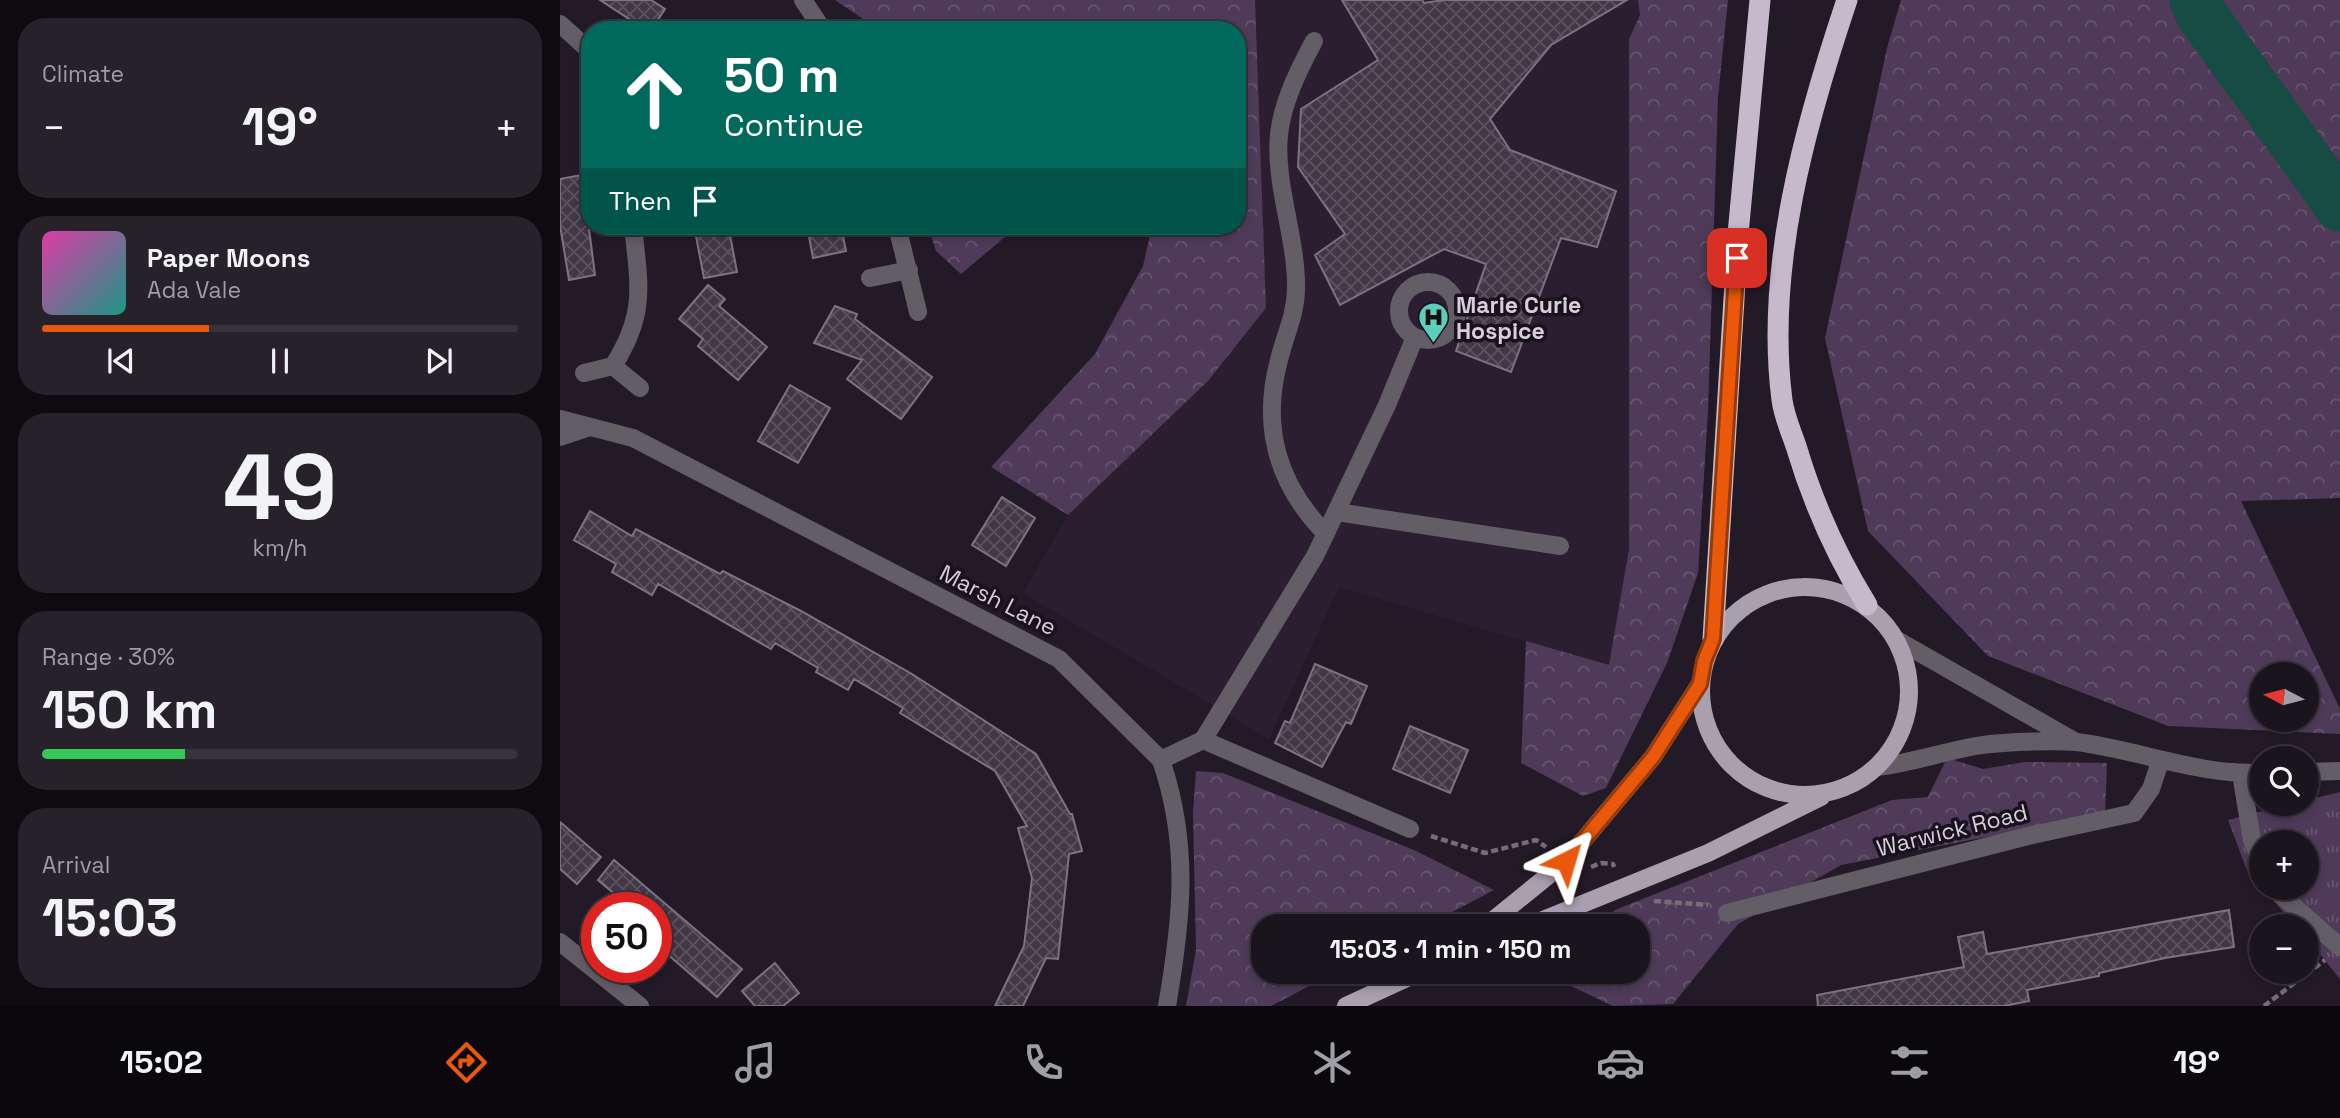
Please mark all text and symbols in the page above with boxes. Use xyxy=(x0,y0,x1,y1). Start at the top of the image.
text: 50 m xyxy=(724,44,839,106)
icon: ahead xyxy=(609,49,700,140)
text: Climate xyxy=(42,59,124,89)
text: 19° xyxy=(242,94,318,160)
text: − xyxy=(42,104,66,152)
text: + xyxy=(494,104,518,152)
text: Continue xyxy=(724,105,864,145)
icon: arrive xyxy=(686,182,724,220)
text: Then xyxy=(609,184,672,218)
pin xyxy=(1707,228,1767,288)
icon: arrive xyxy=(1718,239,1756,277)
text: Paper Moons xyxy=(147,241,310,275)
text: Ada Vale xyxy=(147,275,241,305)
place label: Marie Curie Hospice xyxy=(1456,290,1581,346)
hospital icon: Marie Curie Hospice xyxy=(1416,301,1450,345)
icon: previous xyxy=(102,342,140,380)
icon: pause xyxy=(261,342,299,380)
icon: next xyxy=(420,342,458,380)
text: 49 xyxy=(223,429,337,546)
text: km/h xyxy=(253,533,307,563)
street label: Marsh Lane xyxy=(935,558,1061,642)
text: Range · 30% xyxy=(42,642,175,672)
north arrow xyxy=(2249,662,2319,732)
map controls xyxy=(2249,662,2319,984)
text: 150 km xyxy=(42,677,217,743)
button: search xyxy=(2249,746,2319,816)
street label: Warwick Road xyxy=(1873,797,2031,863)
position arrow xyxy=(1529,824,1603,898)
button: + xyxy=(2249,830,2319,900)
text: Arrival xyxy=(42,850,110,880)
text: 15:03 xyxy=(42,885,178,951)
speed limit sign: 50 xyxy=(581,892,672,983)
button: − xyxy=(2249,914,2319,984)
text: 15:03 · 1 min · 150 m xyxy=(1329,932,1572,966)
icon: directions xyxy=(442,1038,491,1087)
icon: music xyxy=(731,1038,780,1087)
icon: phone xyxy=(1019,1038,1068,1087)
icon: climate xyxy=(1308,1038,1357,1087)
icon: car xyxy=(1596,1038,1645,1087)
icon: filters xyxy=(1885,1038,1934,1087)
text: 15:02 xyxy=(120,1042,203,1082)
text: 19° xyxy=(2173,1042,2220,1082)

